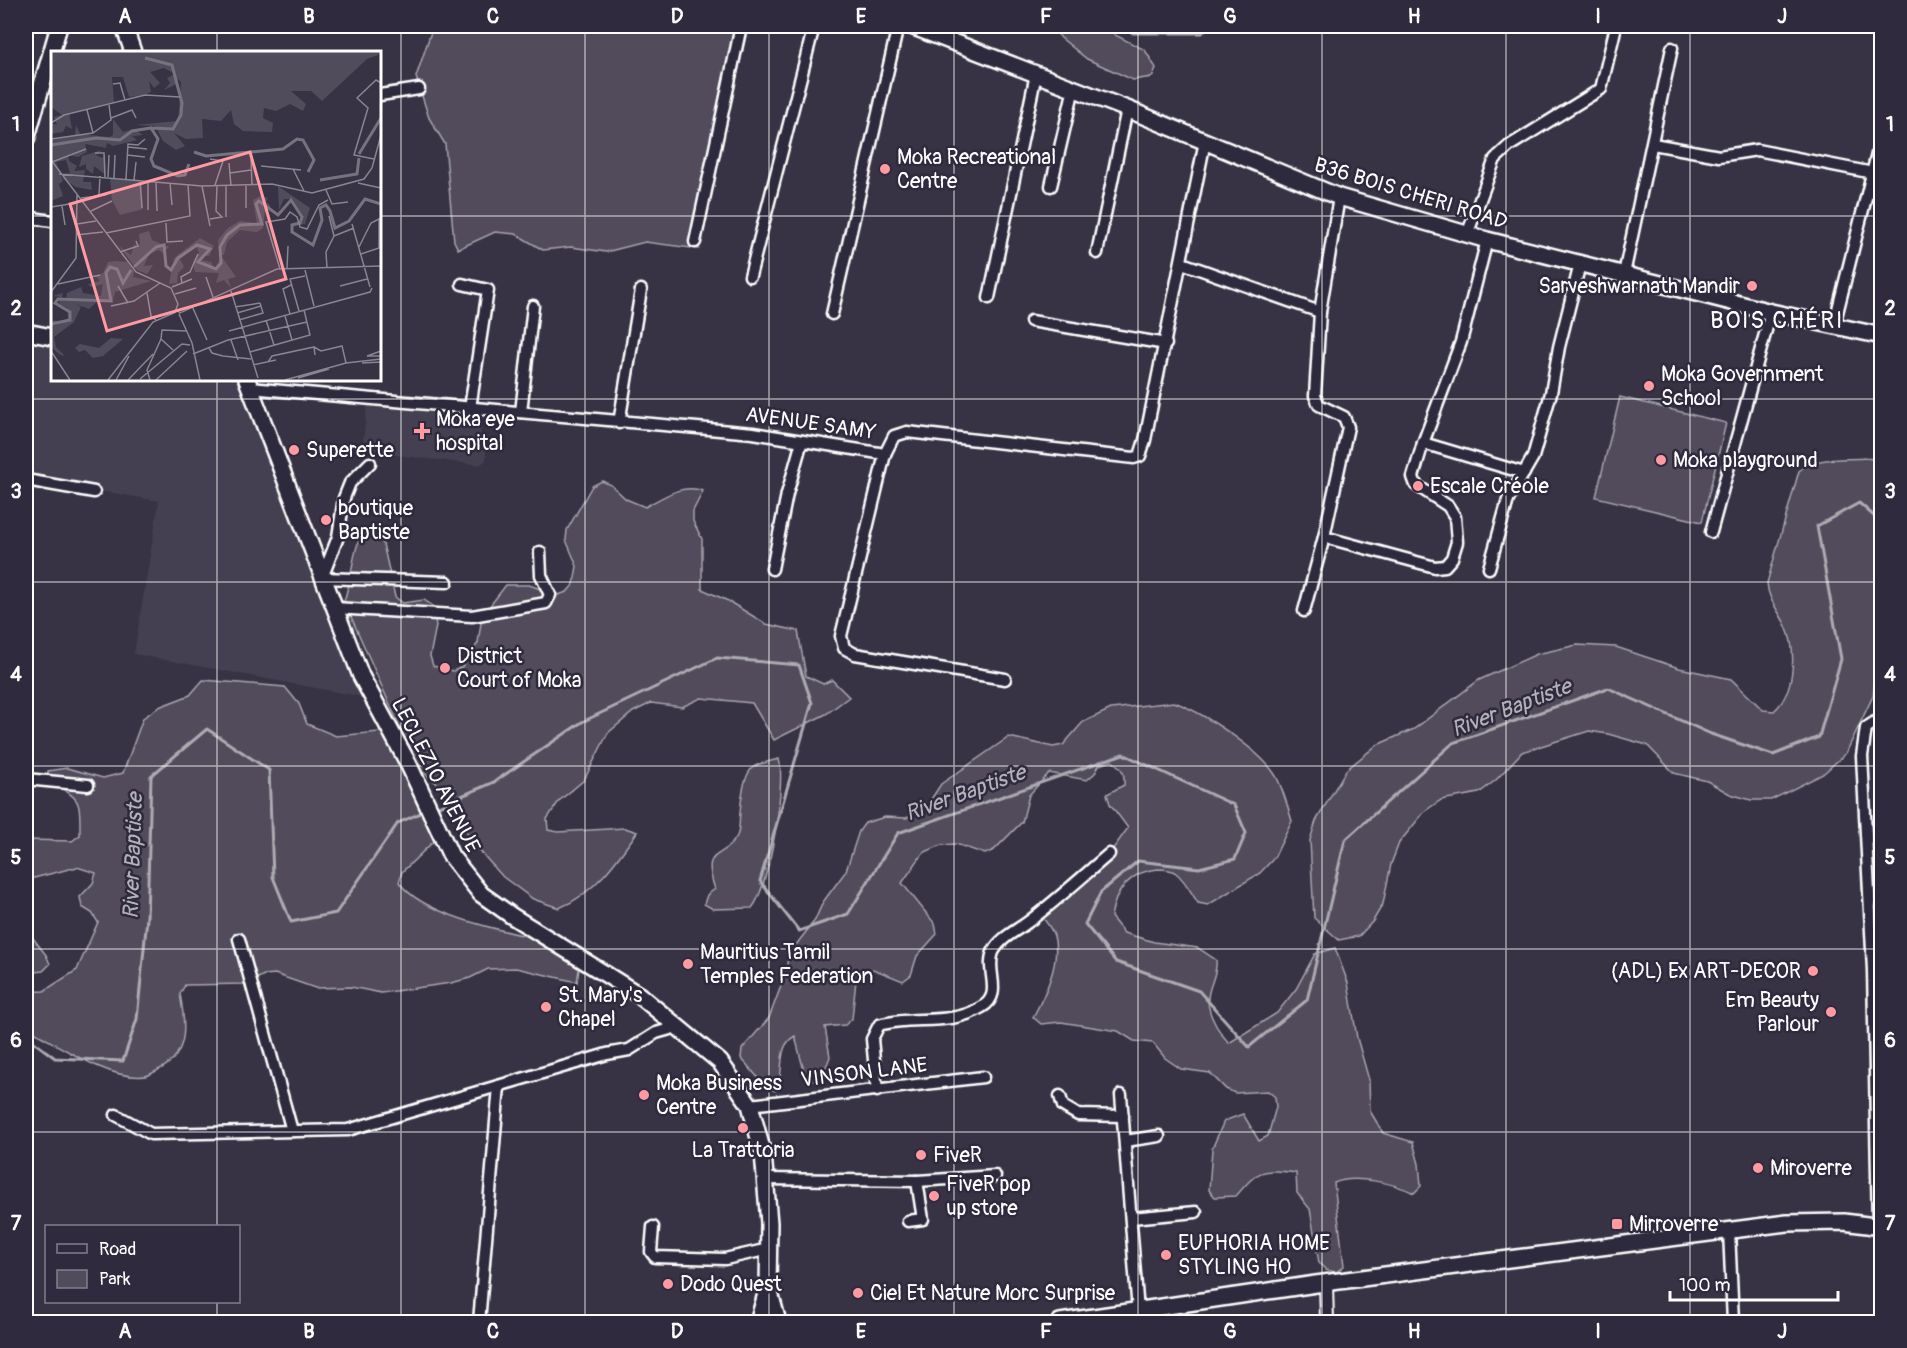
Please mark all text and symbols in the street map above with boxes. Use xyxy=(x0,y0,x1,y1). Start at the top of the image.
text: A xyxy=(119,4,132,29)
text: B xyxy=(303,4,315,29)
text: C xyxy=(487,4,499,29)
text: D xyxy=(671,4,684,29)
text: E xyxy=(856,4,867,29)
text: F xyxy=(1040,4,1052,29)
text: G xyxy=(1223,4,1237,29)
text: H xyxy=(1408,4,1421,29)
text: I xyxy=(1595,4,1601,29)
text: J xyxy=(1777,4,1787,29)
inset map xyxy=(51,51,381,381)
text: 1 xyxy=(12,112,20,137)
text: 1 xyxy=(1886,112,1894,137)
place label: Moka Recreational Centre xyxy=(897,144,1056,195)
street label: B36 BOIS CHERI ROAD xyxy=(1311,151,1511,236)
marker: Moka Recreational Centre xyxy=(878,162,892,176)
place label: Sarveshwarnath Mandir xyxy=(1538,273,1740,300)
marker: Sarveshwarnath Mandir xyxy=(1745,279,1759,293)
text: 2 xyxy=(10,296,22,321)
text: 2 xyxy=(1884,296,1896,321)
district label: BOIS CHÉRI xyxy=(1710,306,1844,335)
place label: Moka Government School xyxy=(1661,361,1824,412)
marker: Moka Government School xyxy=(1642,379,1656,393)
street label: AVENUE SAMY xyxy=(744,401,878,446)
place label: Moka eye hospital xyxy=(436,406,516,457)
marker: Moka eye hospital xyxy=(413,422,431,440)
place label: Superette xyxy=(306,437,394,464)
marker: Superette xyxy=(287,443,301,457)
place label: Moka playground xyxy=(1673,447,1818,474)
marker: Moka playground xyxy=(1654,453,1668,467)
place label: Escale Créole xyxy=(1430,473,1550,500)
text: 3 xyxy=(10,479,22,504)
marker: Escale Créole xyxy=(1411,479,1425,493)
text: 3 xyxy=(1884,479,1896,504)
place label: boutique Baptiste xyxy=(338,495,414,546)
marker: boutique Baptiste xyxy=(319,513,333,527)
place label: District Court of Moka xyxy=(457,643,582,694)
marker: District Court of Moka xyxy=(438,661,452,675)
text: 4 xyxy=(10,662,22,687)
text: 4 xyxy=(1884,662,1896,687)
water label: River Baptiste xyxy=(1447,672,1577,744)
street label: LECLEZIO AVENUE xyxy=(385,693,486,857)
water label: River Baptiste xyxy=(901,757,1031,828)
water label: River Baptiste xyxy=(117,790,149,920)
text: 5 xyxy=(11,845,22,870)
text: 5 xyxy=(1885,845,1896,870)
place label: Mauritius Tamil Temples Federation xyxy=(700,939,873,990)
marker: Mauritius Tamil Temples Federation xyxy=(681,957,695,971)
place label: (ADL) Ex ART-DECOR xyxy=(1611,958,1801,985)
marker: (ADL) Ex ART-DECOR xyxy=(1806,964,1820,978)
place label: St. Mary's Chapel xyxy=(558,982,643,1033)
place label: Em Beauty Parlour xyxy=(1725,987,1819,1038)
marker: St. Mary's Chapel xyxy=(539,1000,553,1014)
marker: Em Beauty Parlour xyxy=(1824,1005,1838,1019)
text: 6 xyxy=(10,1028,22,1053)
text: 6 xyxy=(1884,1028,1896,1053)
street label: VINSON LANE xyxy=(799,1051,929,1094)
place label: Moka Business Centre xyxy=(656,1070,782,1121)
marker: Moka Business Centre xyxy=(637,1088,651,1102)
marker: La Trattoria xyxy=(736,1121,750,1135)
place label: La Trattoria xyxy=(691,1137,795,1164)
place label: FiveR xyxy=(933,1142,982,1169)
marker: FiveR xyxy=(914,1148,928,1162)
place label: Miroverre xyxy=(1770,1155,1853,1182)
marker: Miroverre xyxy=(1751,1161,1765,1175)
place label: FiveR pop up store xyxy=(946,1171,1031,1222)
marker: FiveR pop up store xyxy=(927,1189,941,1203)
text: 7 xyxy=(11,1211,22,1236)
place label: Mirroverre xyxy=(1629,1211,1719,1238)
text: 7 xyxy=(1885,1211,1896,1236)
marker: Mirroverre xyxy=(1610,1217,1624,1231)
legend xyxy=(45,1225,240,1303)
place label: EUPHORIA HOME STYLING HO xyxy=(1178,1230,1330,1281)
text: Road xyxy=(99,1238,136,1261)
marker: EUPHORIA HOME STYLING HO xyxy=(1159,1248,1173,1262)
scale bar xyxy=(1670,1264,1838,1302)
text: Park xyxy=(99,1268,131,1291)
place label: Dodo Quest xyxy=(680,1271,782,1298)
text: 100 m xyxy=(1679,1274,1731,1297)
marker: Dodo Quest xyxy=(661,1277,675,1291)
place label: Ciel Et Nature Morc Surprise xyxy=(870,1280,1116,1307)
marker: Ciel Et Nature Morc Surprise xyxy=(851,1286,865,1300)
text: A xyxy=(119,1319,132,1344)
text: B xyxy=(303,1319,315,1344)
text: C xyxy=(487,1319,499,1344)
text: D xyxy=(671,1319,684,1344)
text: E xyxy=(856,1319,867,1344)
text: F xyxy=(1040,1319,1052,1344)
text: G xyxy=(1223,1319,1237,1344)
text: H xyxy=(1408,1319,1421,1344)
text: I xyxy=(1595,1319,1601,1344)
text: J xyxy=(1777,1319,1787,1344)

